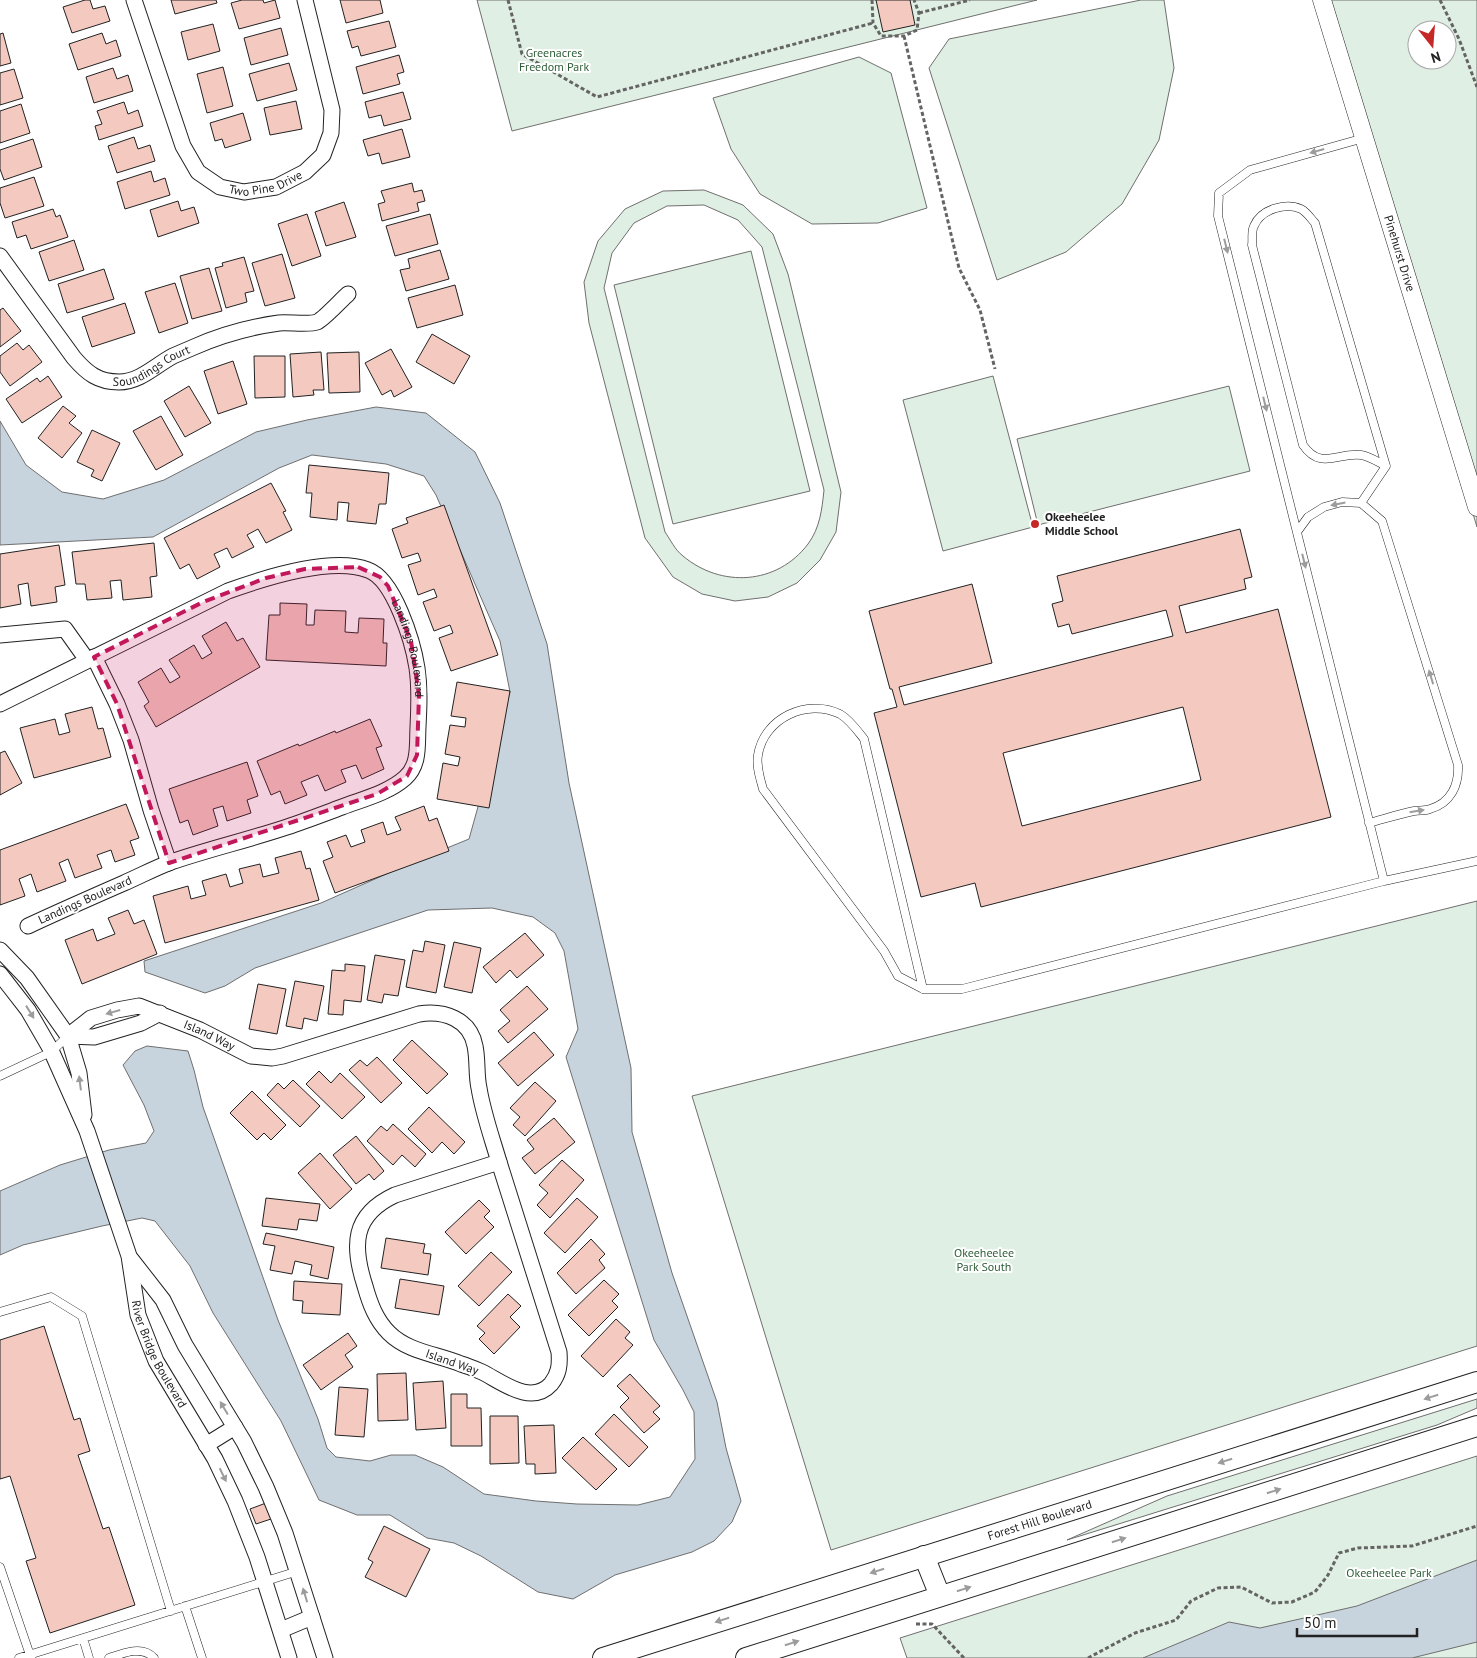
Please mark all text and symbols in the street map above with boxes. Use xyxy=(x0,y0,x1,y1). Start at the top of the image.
north arrow xyxy=(1407,20,1457,70)
park label: Greenacres Freedom Park xyxy=(519,45,589,74)
text: N xyxy=(1429,47,1443,67)
one-way arrow xyxy=(1310,147,1325,155)
street label: Two Pine Drive xyxy=(228,167,305,199)
street label: Pinehurst Drive xyxy=(1381,213,1419,293)
one-way arrow xyxy=(1222,239,1230,254)
street label: Soundings Court xyxy=(112,342,192,389)
one-way arrow xyxy=(1261,396,1269,411)
one-way arrow xyxy=(1329,500,1345,508)
place label: Okeeheelee Middle School xyxy=(1045,509,1118,538)
marker: Okeeheelee Middle School xyxy=(1029,518,1041,530)
one-way arrow xyxy=(1300,554,1308,569)
street label: Landings Boulevard xyxy=(389,596,427,697)
one-way arrow xyxy=(1426,670,1434,685)
one-way arrow xyxy=(1409,807,1425,815)
street label: Landings Boulevard xyxy=(36,872,134,927)
one-way arrow xyxy=(25,1006,34,1019)
one-way arrow xyxy=(105,1008,120,1016)
street label: Island Way xyxy=(182,1016,238,1054)
one-way arrow xyxy=(76,1075,84,1091)
park label: Okeeheelee Park South xyxy=(954,1245,1014,1274)
street label: River Bridge Boulevard xyxy=(129,1299,190,1410)
street label: Island Way xyxy=(424,1345,481,1378)
one-way arrow xyxy=(1423,1393,1438,1401)
one-way arrow xyxy=(219,1402,228,1415)
one-way arrow xyxy=(1218,1458,1233,1466)
one-way arrow xyxy=(219,1468,227,1482)
one-way arrow xyxy=(1266,1486,1281,1494)
street label: Forest Hill Boulevard xyxy=(986,1496,1094,1543)
one-way arrow xyxy=(1112,1535,1127,1543)
park label: Okeeheelee Park xyxy=(1346,1565,1432,1580)
one-way arrow xyxy=(870,1568,885,1575)
one-way arrow xyxy=(957,1584,972,1592)
one-way arrow xyxy=(300,1587,308,1602)
scale bar xyxy=(1297,1606,1417,1638)
text: 50 m xyxy=(1304,1613,1337,1632)
one-way arrow xyxy=(715,1617,730,1624)
one-way arrow xyxy=(785,1639,800,1647)

